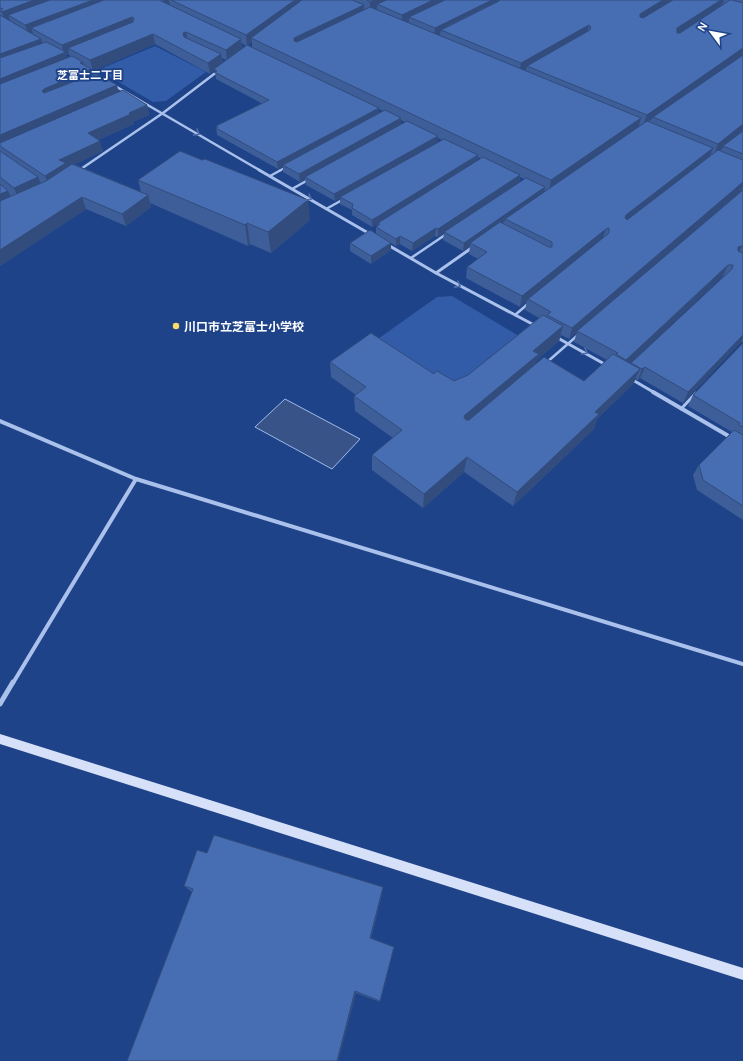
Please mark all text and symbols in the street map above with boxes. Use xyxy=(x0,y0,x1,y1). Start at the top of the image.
north arrow xyxy=(691,12,731,52)
text: N xyxy=(694,19,711,34)
district label: 芝富士二丁目 xyxy=(57,67,123,82)
one-way arrow xyxy=(193,128,200,135)
one-way arrow xyxy=(305,194,312,201)
one-way arrow xyxy=(453,280,461,287)
place label: 川口市立芝富士小学校 xyxy=(184,318,304,335)
marker: 川口市立芝富士小学校 xyxy=(171,321,181,331)
one-way arrow xyxy=(581,348,588,355)

